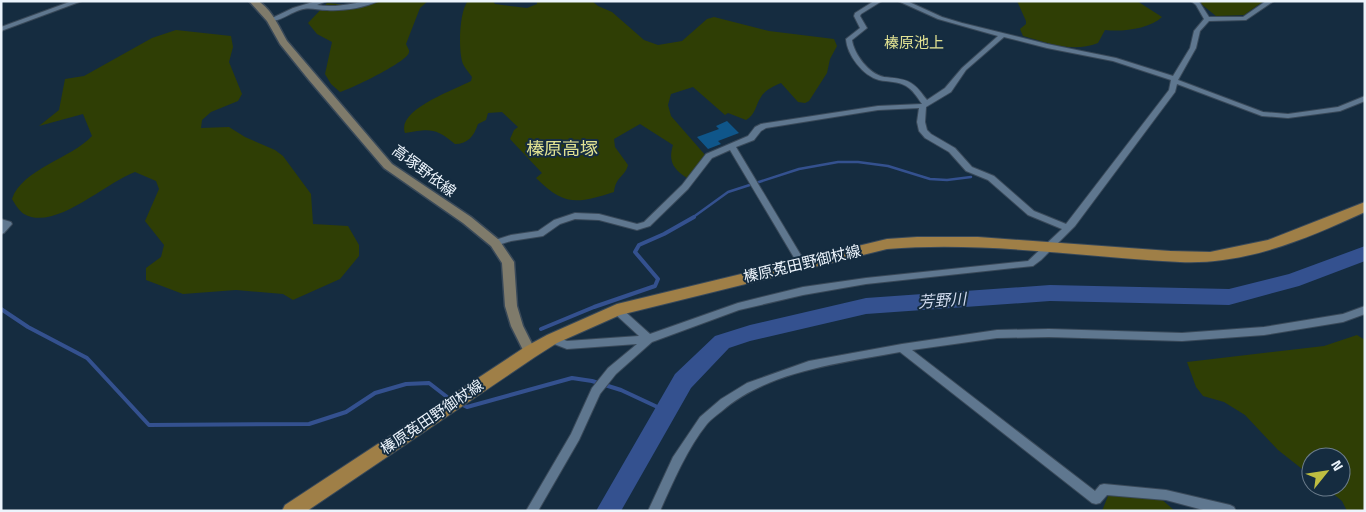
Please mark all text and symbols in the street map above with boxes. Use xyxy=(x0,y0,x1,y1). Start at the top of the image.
district label: 榛原池上 xyxy=(884,31,944,54)
district label: 榛原高塚 xyxy=(526,135,598,162)
street label: 高塚野依線 xyxy=(387,139,461,202)
street label: 榛原菟田野御杖線 xyxy=(741,239,863,288)
water label: 芳野川 xyxy=(917,286,969,314)
street label: 榛原菟田野御杖線 xyxy=(376,373,488,460)
north arrow xyxy=(1301,447,1351,497)
text: N xyxy=(1326,456,1349,475)

